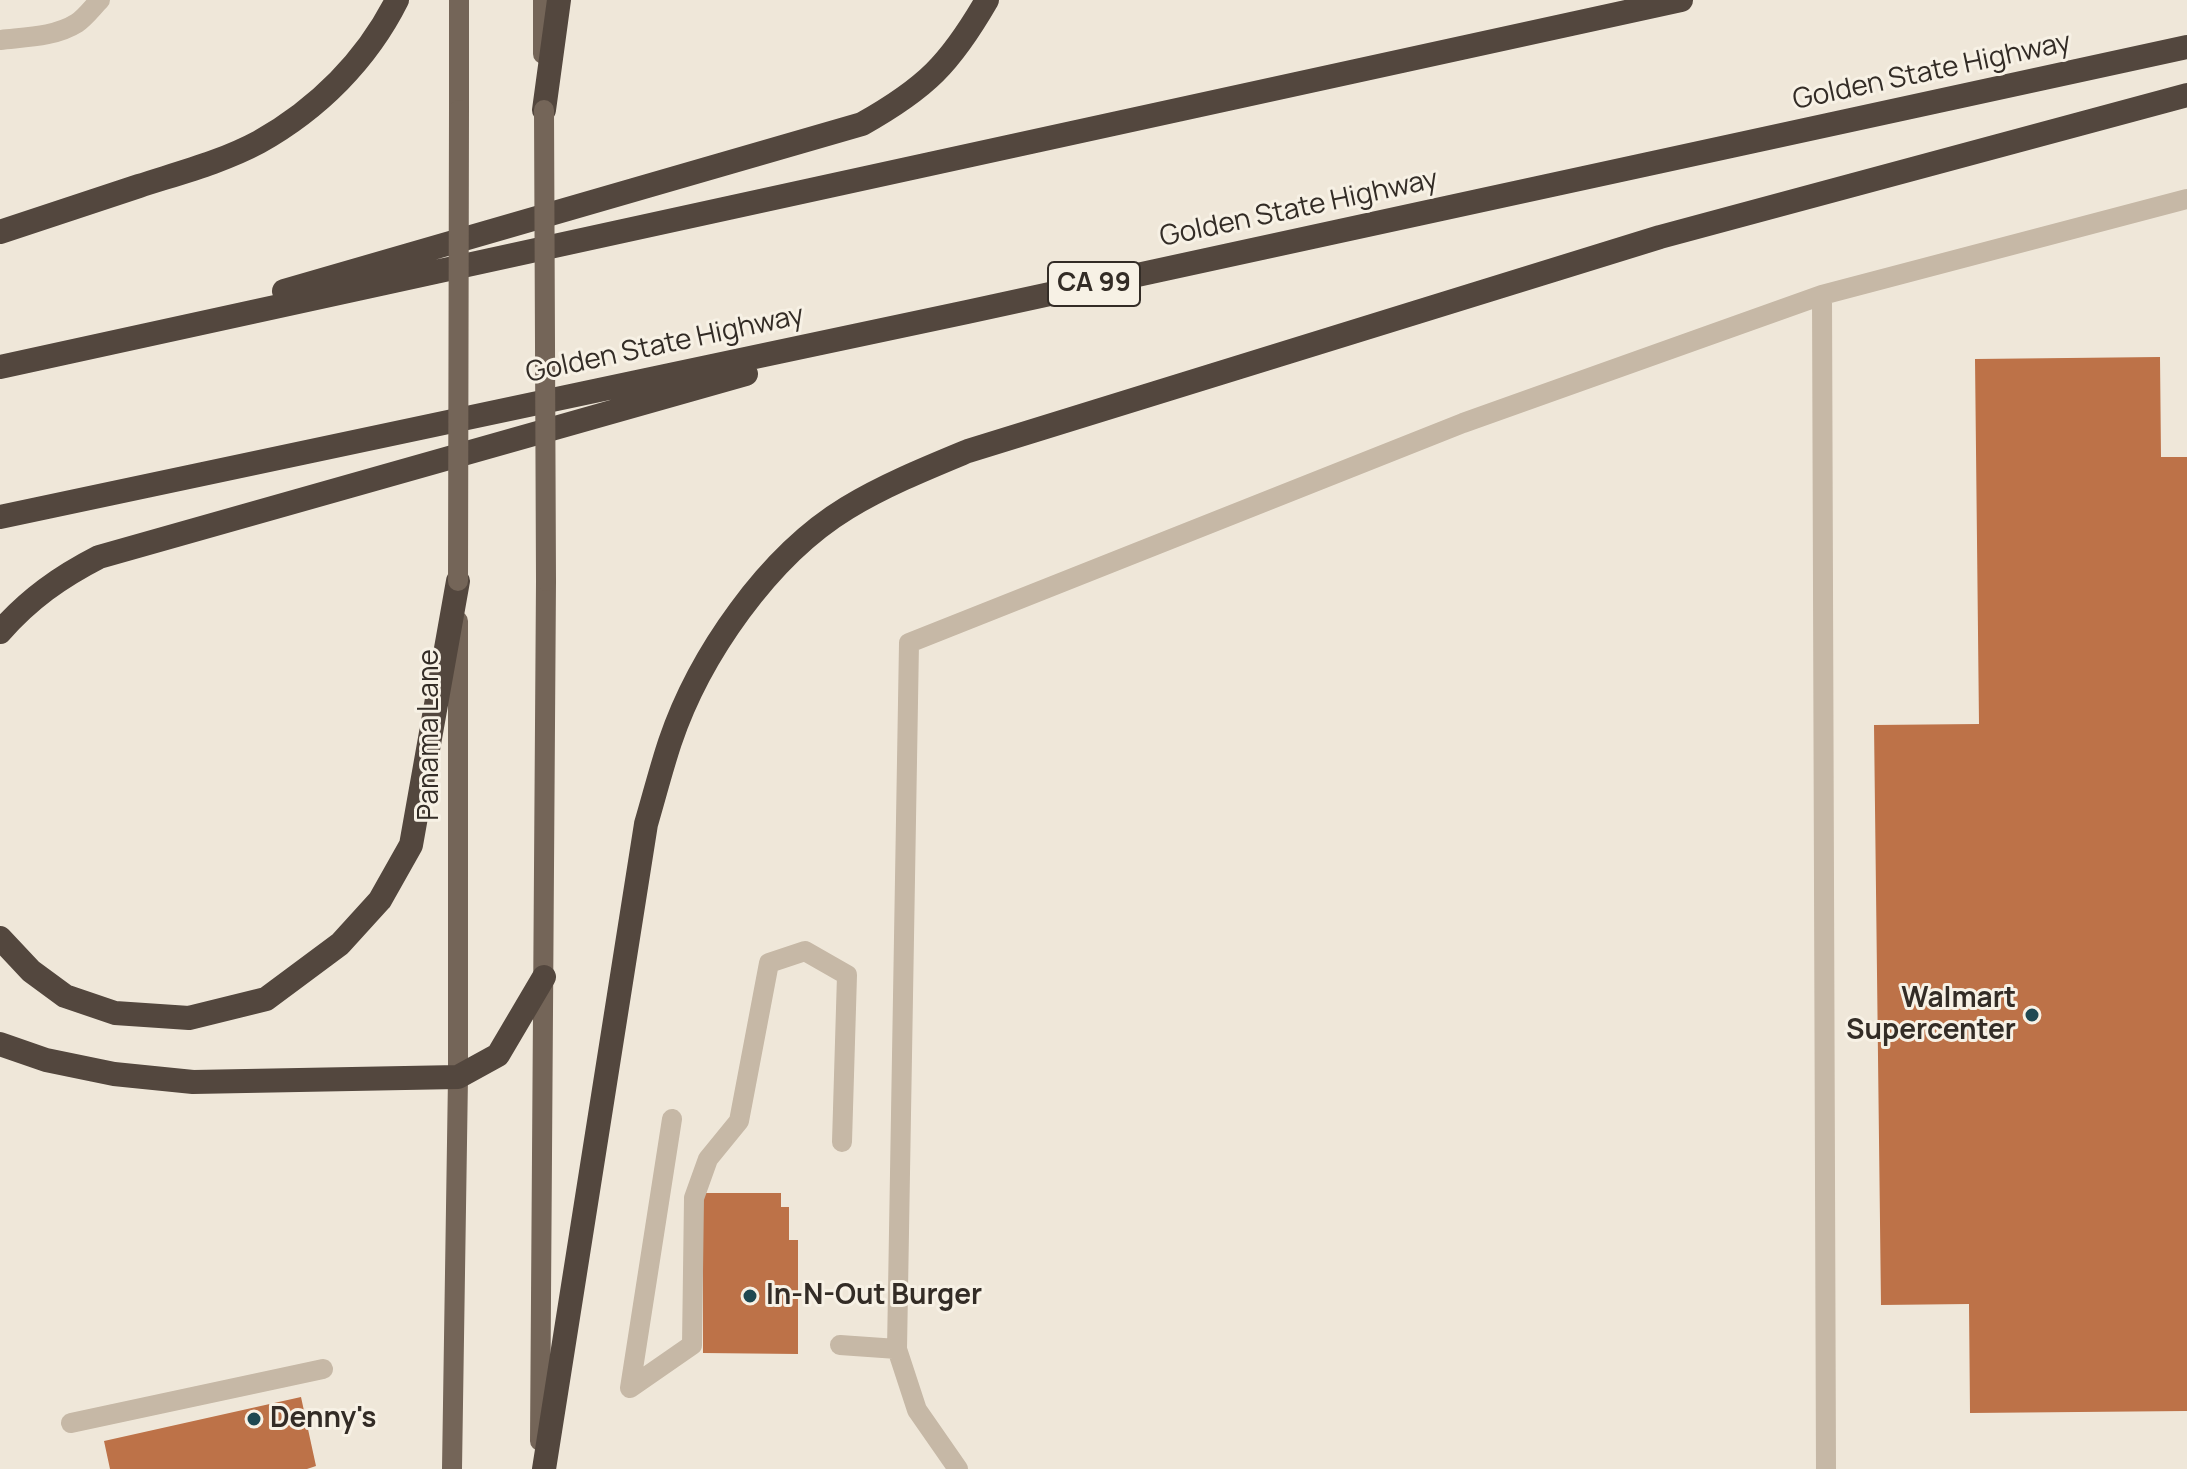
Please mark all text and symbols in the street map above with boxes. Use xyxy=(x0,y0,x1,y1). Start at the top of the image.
street label: Golden State Highway xyxy=(1790,26,2074,118)
street label: Golden State Highway xyxy=(1157,163,1441,255)
road number: CA 99 xyxy=(1048,262,1140,306)
street label: Golden State Highway xyxy=(523,299,807,391)
street label: Panama Lane xyxy=(413,649,447,821)
place label: Walmart Supercenter xyxy=(1846,982,2016,1048)
marker: Walmart Supercenter xyxy=(2023,1006,2041,1024)
place label: In-N-Out Burger xyxy=(766,1279,982,1313)
marker: In-N-Out Burger xyxy=(741,1287,759,1305)
place label: Denny's xyxy=(270,1402,376,1436)
marker: Denny's xyxy=(245,1410,263,1428)

